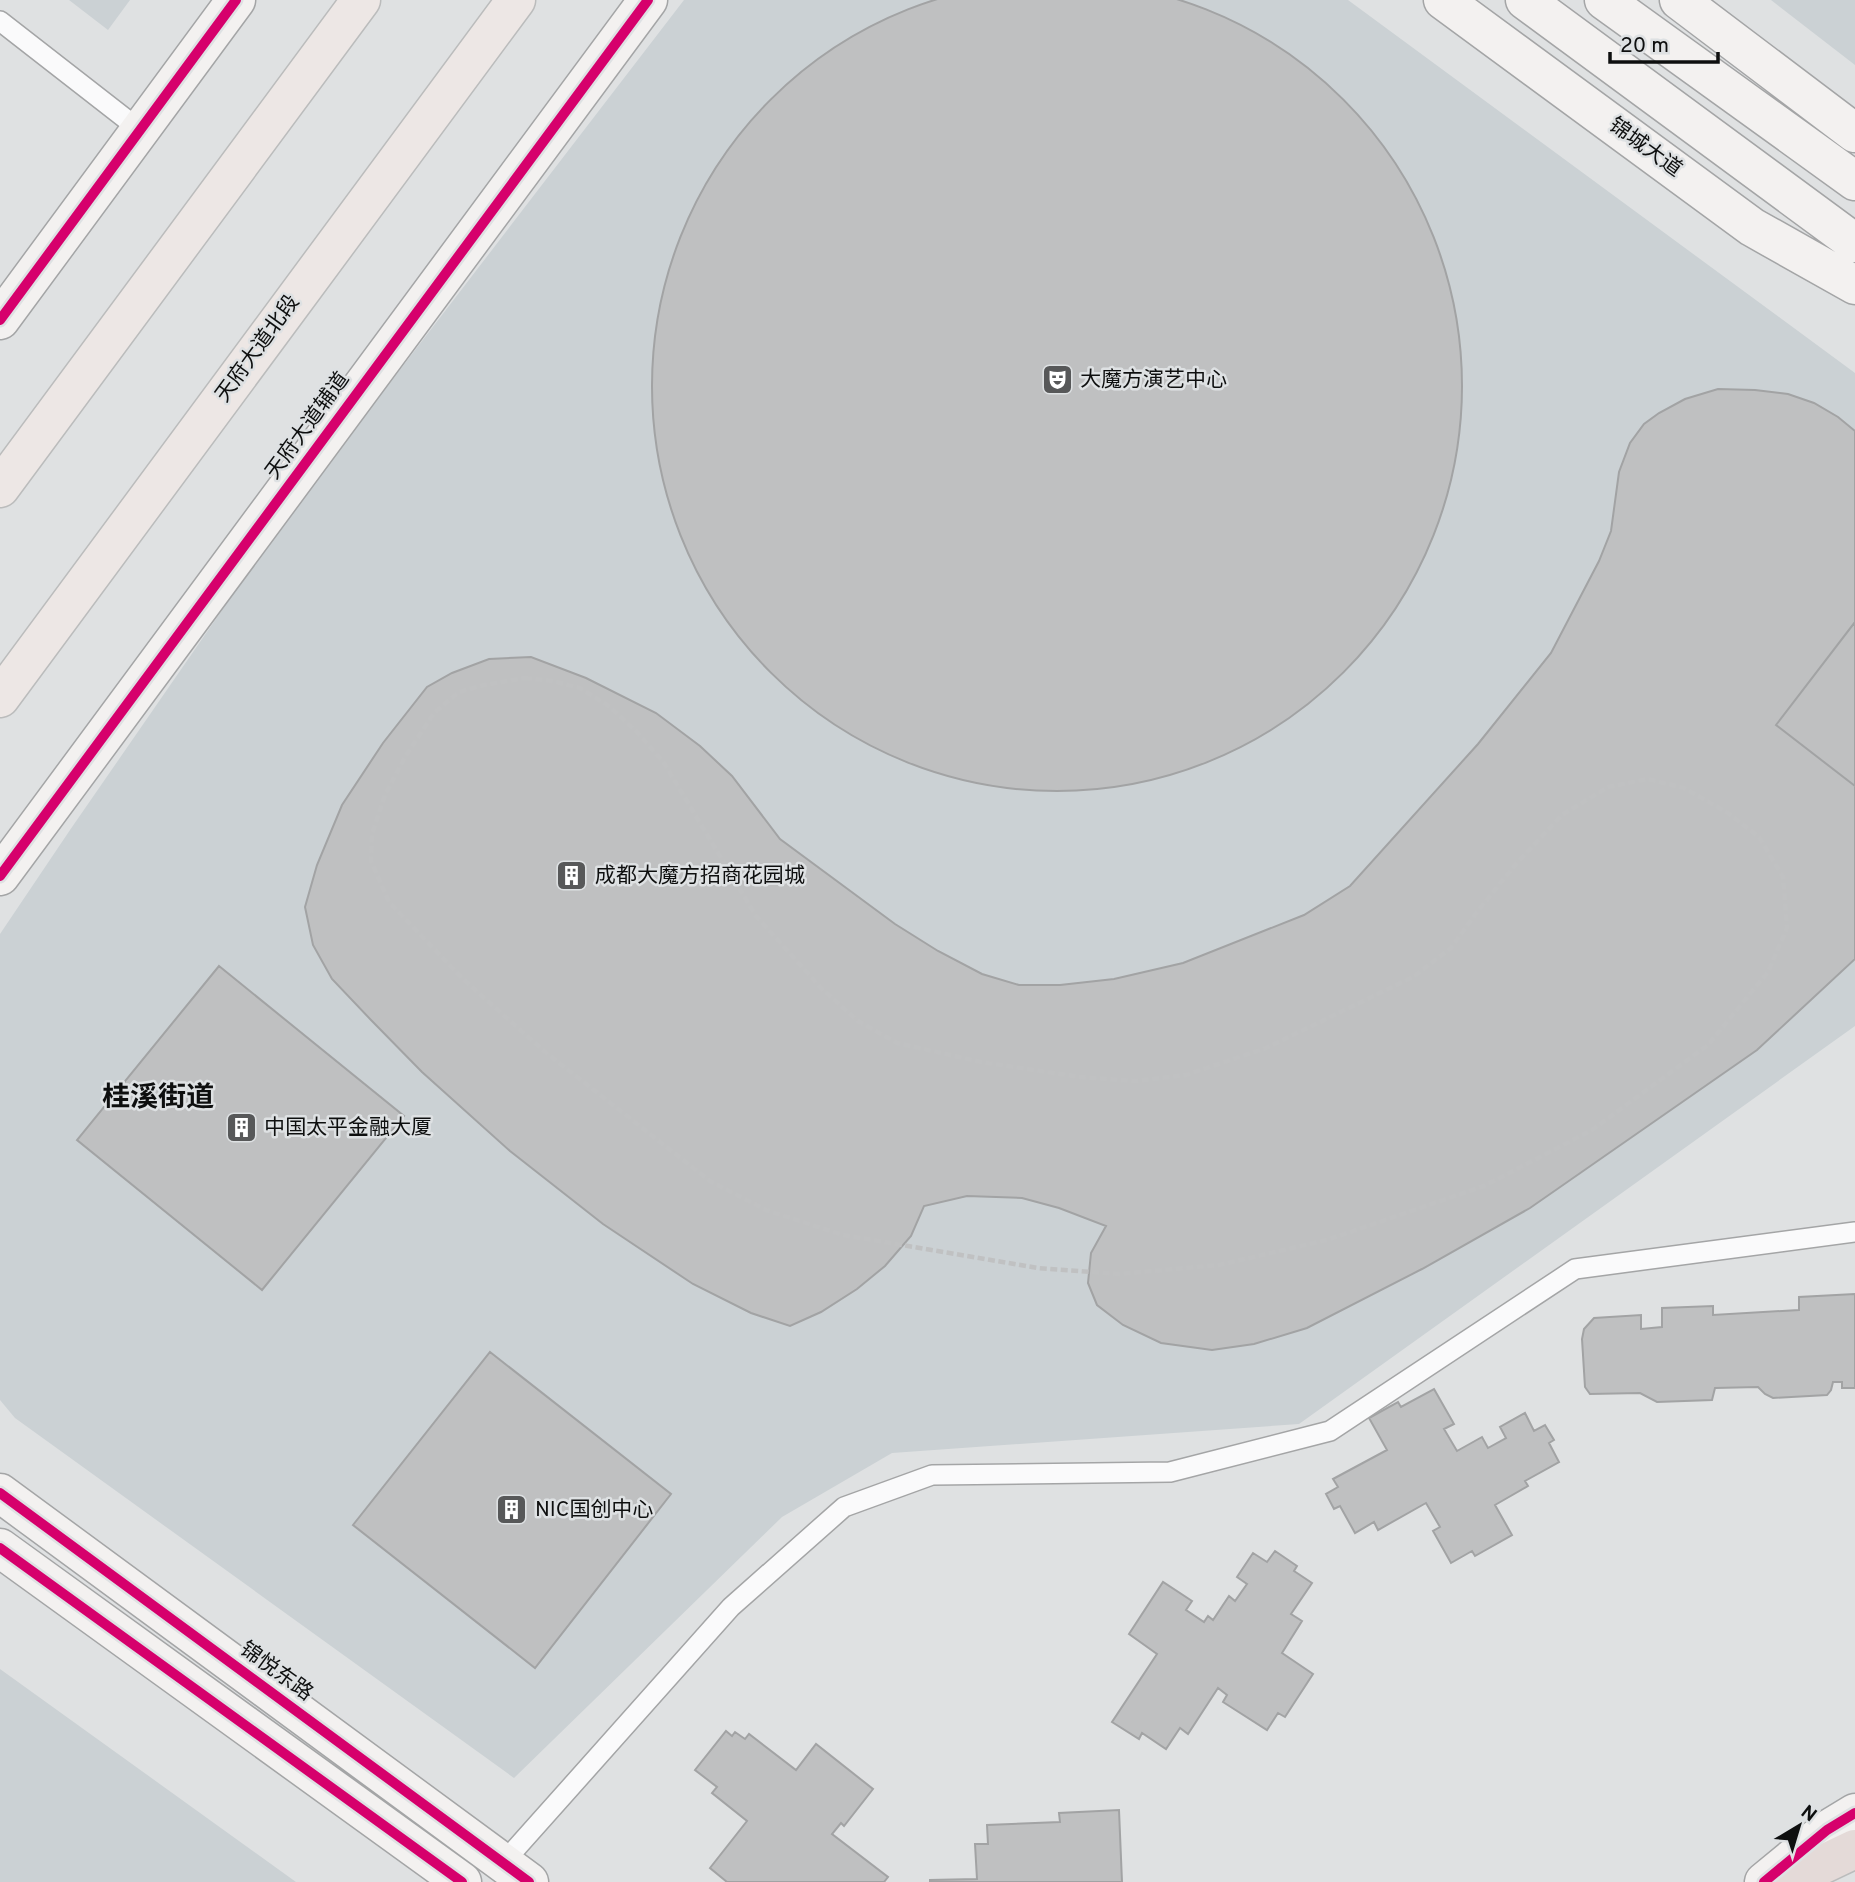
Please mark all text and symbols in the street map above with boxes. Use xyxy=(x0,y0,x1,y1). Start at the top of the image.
scale bar xyxy=(1610,21,1718,65)
text: 20 m xyxy=(1620,33,1669,60)
street label: 锦城大道 xyxy=(1603,112,1687,184)
street label: 天府大道北段 xyxy=(210,290,306,408)
theatre icon: 大魔方演艺中心 xyxy=(1040,363,1074,397)
street label: 天府大道辅道 xyxy=(260,367,356,485)
place label: 大魔方演艺中心 xyxy=(1080,367,1227,394)
building icon: 成都大魔方招商花园城 xyxy=(555,859,589,893)
place label: 成都大魔方招商花园城 xyxy=(595,863,805,890)
district label: 桂溪街道 xyxy=(102,1081,214,1117)
building icon: 中国太平金融大厦 xyxy=(224,1111,258,1145)
place label: 中国太平金融大厦 xyxy=(264,1115,432,1142)
building icon: NIC国创中心 xyxy=(495,1493,529,1527)
place label: NIC国创中心 xyxy=(535,1497,653,1524)
street label: 锦悦东路 xyxy=(234,1636,318,1708)
north arrow xyxy=(1764,1791,1834,1861)
text: N xyxy=(1795,1801,1821,1828)

